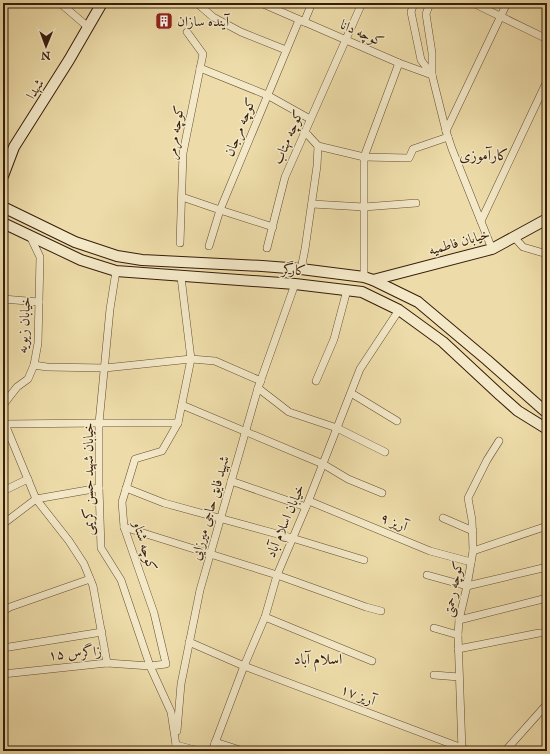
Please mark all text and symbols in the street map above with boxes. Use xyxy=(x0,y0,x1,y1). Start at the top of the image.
building icon: آینده سازان xyxy=(154,11,174,31)
place label: آینده سازان xyxy=(177,13,231,30)
street label: کوچه دانا xyxy=(337,16,387,51)
north arrow xyxy=(26,26,66,66)
text: N xyxy=(40,49,51,62)
street label: شهدا xyxy=(22,75,49,103)
street label: کوچه مرجان xyxy=(221,95,260,159)
street label: کوچه مرمر xyxy=(162,104,189,160)
street label: کوچه مهتاب xyxy=(269,107,308,167)
district label: کارآموزی xyxy=(459,146,509,164)
street label: خیابان فاطمیه xyxy=(426,225,492,259)
street label: کارگر xyxy=(279,259,307,280)
street label: خیابان زیویه xyxy=(14,296,34,354)
street label: خیابان شهید حسن کریمی xyxy=(80,423,98,536)
street label: شهید فایق حاجی میرزایی xyxy=(187,454,234,562)
street label: خیابان اسلام آباد xyxy=(262,482,312,562)
street label: آریز ۹ xyxy=(378,509,412,536)
street label: کوچه شتاو xyxy=(128,517,161,573)
street label: کوچه رحمتی xyxy=(439,559,468,619)
street label: زاگرس ۱۵ xyxy=(47,641,103,664)
district label: اسلام آباد xyxy=(294,650,342,672)
street label: آریز ۱۷ xyxy=(338,681,380,710)

